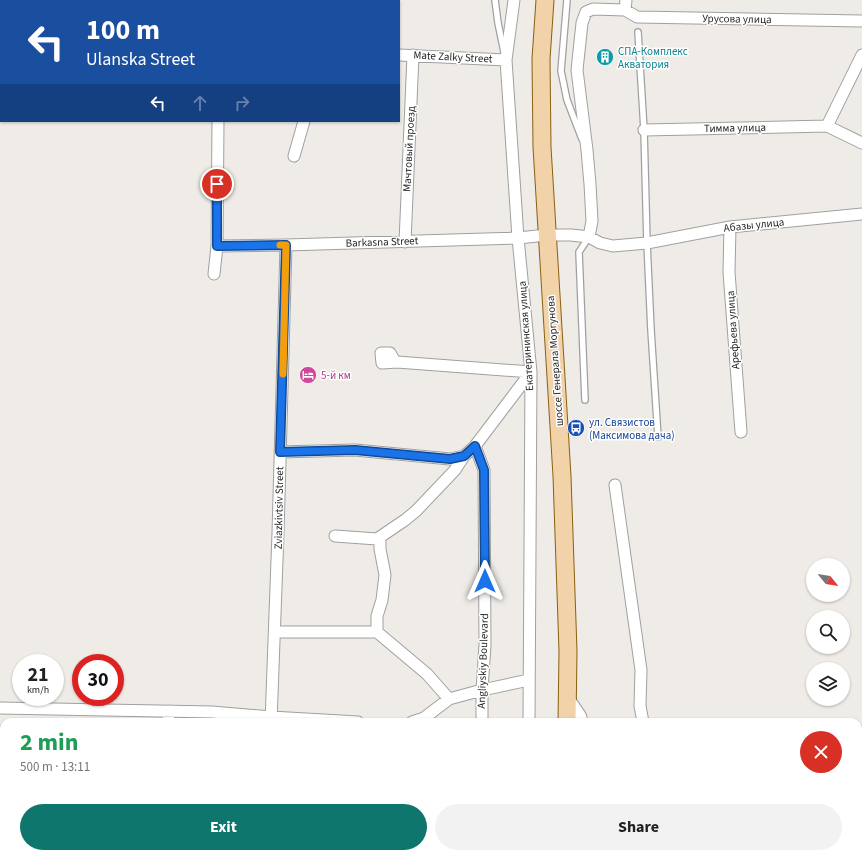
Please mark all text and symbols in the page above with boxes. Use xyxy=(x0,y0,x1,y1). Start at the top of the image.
text: 100 m xyxy=(86,10,160,50)
street label: Урусова улица xyxy=(702,11,772,27)
icon: left xyxy=(20,16,72,68)
place label: СПА-Комплекс Акватория xyxy=(618,44,688,72)
text: Ulanska Street xyxy=(86,47,195,72)
street label: Mate Zalky Street xyxy=(413,47,493,67)
building icon: СПА-Комплекс Акватория xyxy=(595,47,615,67)
icon: left xyxy=(147,92,169,114)
icon: ahead xyxy=(189,92,211,114)
icon: right xyxy=(231,92,253,114)
street label: Мачтовый проезд xyxy=(399,106,419,192)
street label: Тимма улица xyxy=(704,120,766,136)
pin xyxy=(200,167,234,201)
icon: arrive xyxy=(206,173,228,195)
street label: Абазы улица xyxy=(723,214,785,236)
street label: Barkasna Street xyxy=(345,233,419,251)
street label: Екатерининская улица xyxy=(515,280,537,392)
street label: Арефьева улица xyxy=(723,290,743,370)
street label: шоссе Генерала Моргунова xyxy=(543,295,567,427)
hotel icon: 5-й км xyxy=(298,365,318,385)
place label: 5-й км xyxy=(321,368,351,383)
place label: ул. Связистов (Максимова дача) xyxy=(589,415,675,443)
bus stop icon: ул. Связистов (Максимова дача) xyxy=(566,418,586,438)
street label: Zviazkivtsiv Street xyxy=(271,466,287,550)
north arrow xyxy=(806,558,850,602)
map controls xyxy=(806,558,850,706)
position arrow xyxy=(464,560,506,602)
button: search xyxy=(806,610,850,654)
street label: Angliyskiy Boulevard xyxy=(474,613,492,709)
speed limit sign: 30 xyxy=(72,654,124,706)
text: 21 xyxy=(27,661,49,689)
button: layers xyxy=(806,662,850,706)
text: km/h xyxy=(27,683,49,697)
text: 2 min xyxy=(20,725,78,760)
button: close xyxy=(800,731,842,773)
text: 500 m · 13:11 xyxy=(20,758,90,776)
button: Exit xyxy=(20,804,427,850)
button: Share xyxy=(435,804,842,850)

